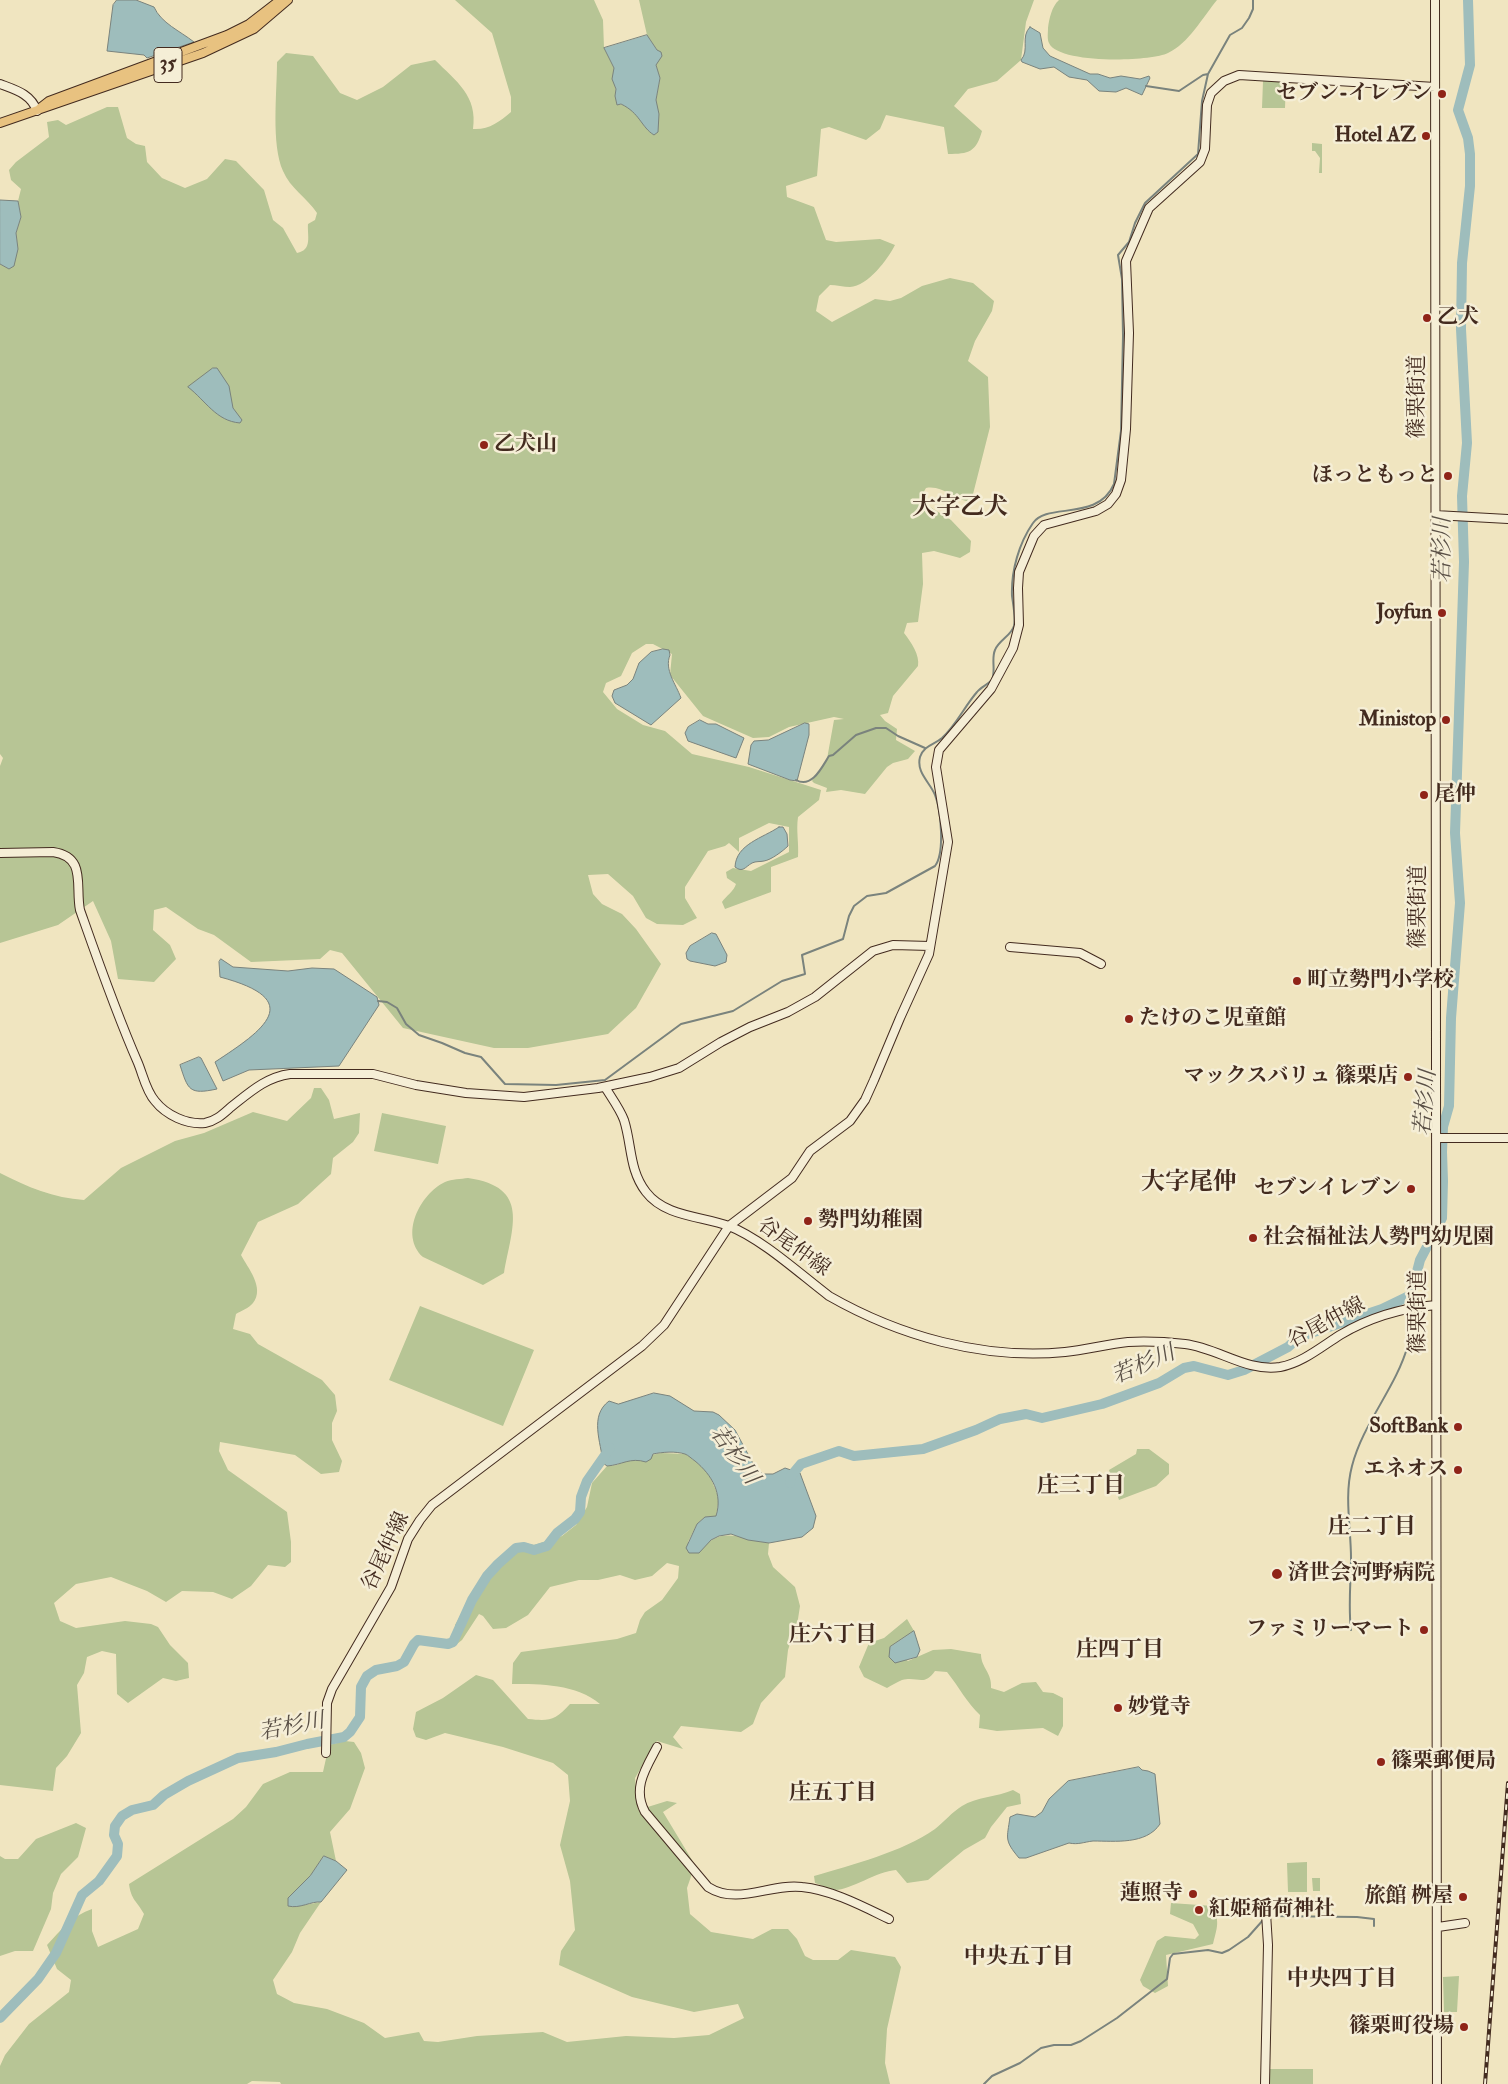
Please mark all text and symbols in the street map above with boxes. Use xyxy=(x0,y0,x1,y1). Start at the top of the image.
road number: 35 xyxy=(154,48,182,82)
place label: セブン-イレブン xyxy=(1276,81,1432,107)
marker: セブン-イレブン xyxy=(1436,88,1448,100)
place label: Hotel AZ xyxy=(1334,123,1416,149)
marker: Hotel AZ xyxy=(1420,130,1432,142)
place label: 乙犬 xyxy=(1437,305,1479,331)
marker: 乙犬 xyxy=(1421,312,1433,324)
street label: 篠栗街道 xyxy=(1405,355,1431,439)
place label: 乙犬山 xyxy=(494,432,557,458)
marker: 乙犬山 xyxy=(478,439,490,451)
place label: ほっともっと xyxy=(1312,463,1438,489)
marker: ほっともっと xyxy=(1442,470,1454,482)
district label: 大字乙犬 xyxy=(912,495,1008,523)
water label: 若杉川 xyxy=(1431,517,1457,583)
place label: Joyfun xyxy=(1376,600,1432,626)
marker: Joyfun xyxy=(1436,607,1448,619)
place label: Ministop xyxy=(1359,707,1436,733)
marker: Ministop xyxy=(1440,714,1452,726)
place label: 尾仲 xyxy=(1434,782,1476,808)
marker: 尾仲 xyxy=(1418,789,1430,801)
street label: 篠栗街道 xyxy=(1406,865,1432,949)
place label: 町立勢門小学校 xyxy=(1307,968,1454,994)
marker: 町立勢門小学校 xyxy=(1291,975,1303,987)
place label: たけのこ児童館 xyxy=(1139,1006,1286,1032)
marker: たけのこ児童館 xyxy=(1123,1013,1135,1025)
place label: マックスバリュ 篠栗店 xyxy=(1184,1064,1398,1090)
water label: 若杉川 xyxy=(1411,1069,1443,1137)
marker: マックスバリュ 篠栗店 xyxy=(1402,1071,1414,1083)
district label: 大字尾仲 xyxy=(1141,1170,1237,1198)
place label: セブンイレブン xyxy=(1254,1176,1401,1202)
marker: セブンイレブン xyxy=(1405,1183,1417,1195)
place label: 勢門幼稚園 xyxy=(818,1208,923,1234)
street label: 谷尾仲線 xyxy=(752,1213,834,1283)
marker: 勢門幼稚園 xyxy=(802,1215,814,1227)
place label: 社会福祉法人勢門幼児園 xyxy=(1263,1225,1494,1251)
marker: 社会福祉法人勢門幼児園 xyxy=(1247,1232,1259,1244)
street label: 篠栗街道 xyxy=(1406,1270,1432,1354)
street label: 谷尾仲線 xyxy=(1284,1293,1370,1355)
water label: 若杉川 xyxy=(1108,1341,1180,1391)
place label: SoftBank xyxy=(1369,1414,1448,1440)
marker: SoftBank xyxy=(1452,1421,1464,1433)
water label: 若杉川 xyxy=(703,1422,763,1490)
place label: エネオス xyxy=(1364,1457,1448,1483)
marker: エネオス xyxy=(1452,1464,1464,1476)
district label: 庄三丁目 xyxy=(1037,1474,1125,1500)
street label: 谷尾仲線 xyxy=(358,1509,416,1595)
district label: 庄二丁目 xyxy=(1328,1515,1416,1541)
place label: 済世会河野病院 xyxy=(1288,1561,1435,1587)
marker: 済世会河野病院 xyxy=(1270,1567,1284,1581)
place label: ファミリーマート xyxy=(1246,1617,1414,1643)
district label: 庄六丁目 xyxy=(789,1623,877,1649)
marker: ファミリーマート xyxy=(1418,1624,1430,1636)
district label: 庄四丁目 xyxy=(1076,1638,1164,1664)
place label: 妙覚寺 xyxy=(1128,1695,1191,1721)
marker: 妙覚寺 xyxy=(1112,1702,1124,1714)
water label: 若杉川 xyxy=(257,1709,327,1747)
place label: 篠栗郵便局 xyxy=(1391,1749,1496,1775)
marker: 篠栗郵便局 xyxy=(1375,1756,1387,1768)
district label: 庄五丁目 xyxy=(789,1781,877,1807)
place label: 蓮照寺 xyxy=(1120,1881,1183,1907)
place label: 旅館 桝屋 xyxy=(1365,1884,1453,1910)
marker: 蓮照寺 xyxy=(1187,1888,1199,1900)
marker: 旅館 桝屋 xyxy=(1457,1891,1469,1903)
place label: 紅姫稲荷神社 xyxy=(1209,1897,1335,1923)
marker: 紅姫稲荷神社 xyxy=(1193,1904,1205,1916)
district label: 中央五丁目 xyxy=(964,1945,1074,1971)
district label: 中央四丁目 xyxy=(1287,1967,1397,1993)
place label: 篠栗町役場 xyxy=(1349,2014,1454,2040)
marker: 篠栗町役場 xyxy=(1458,2021,1470,2033)

